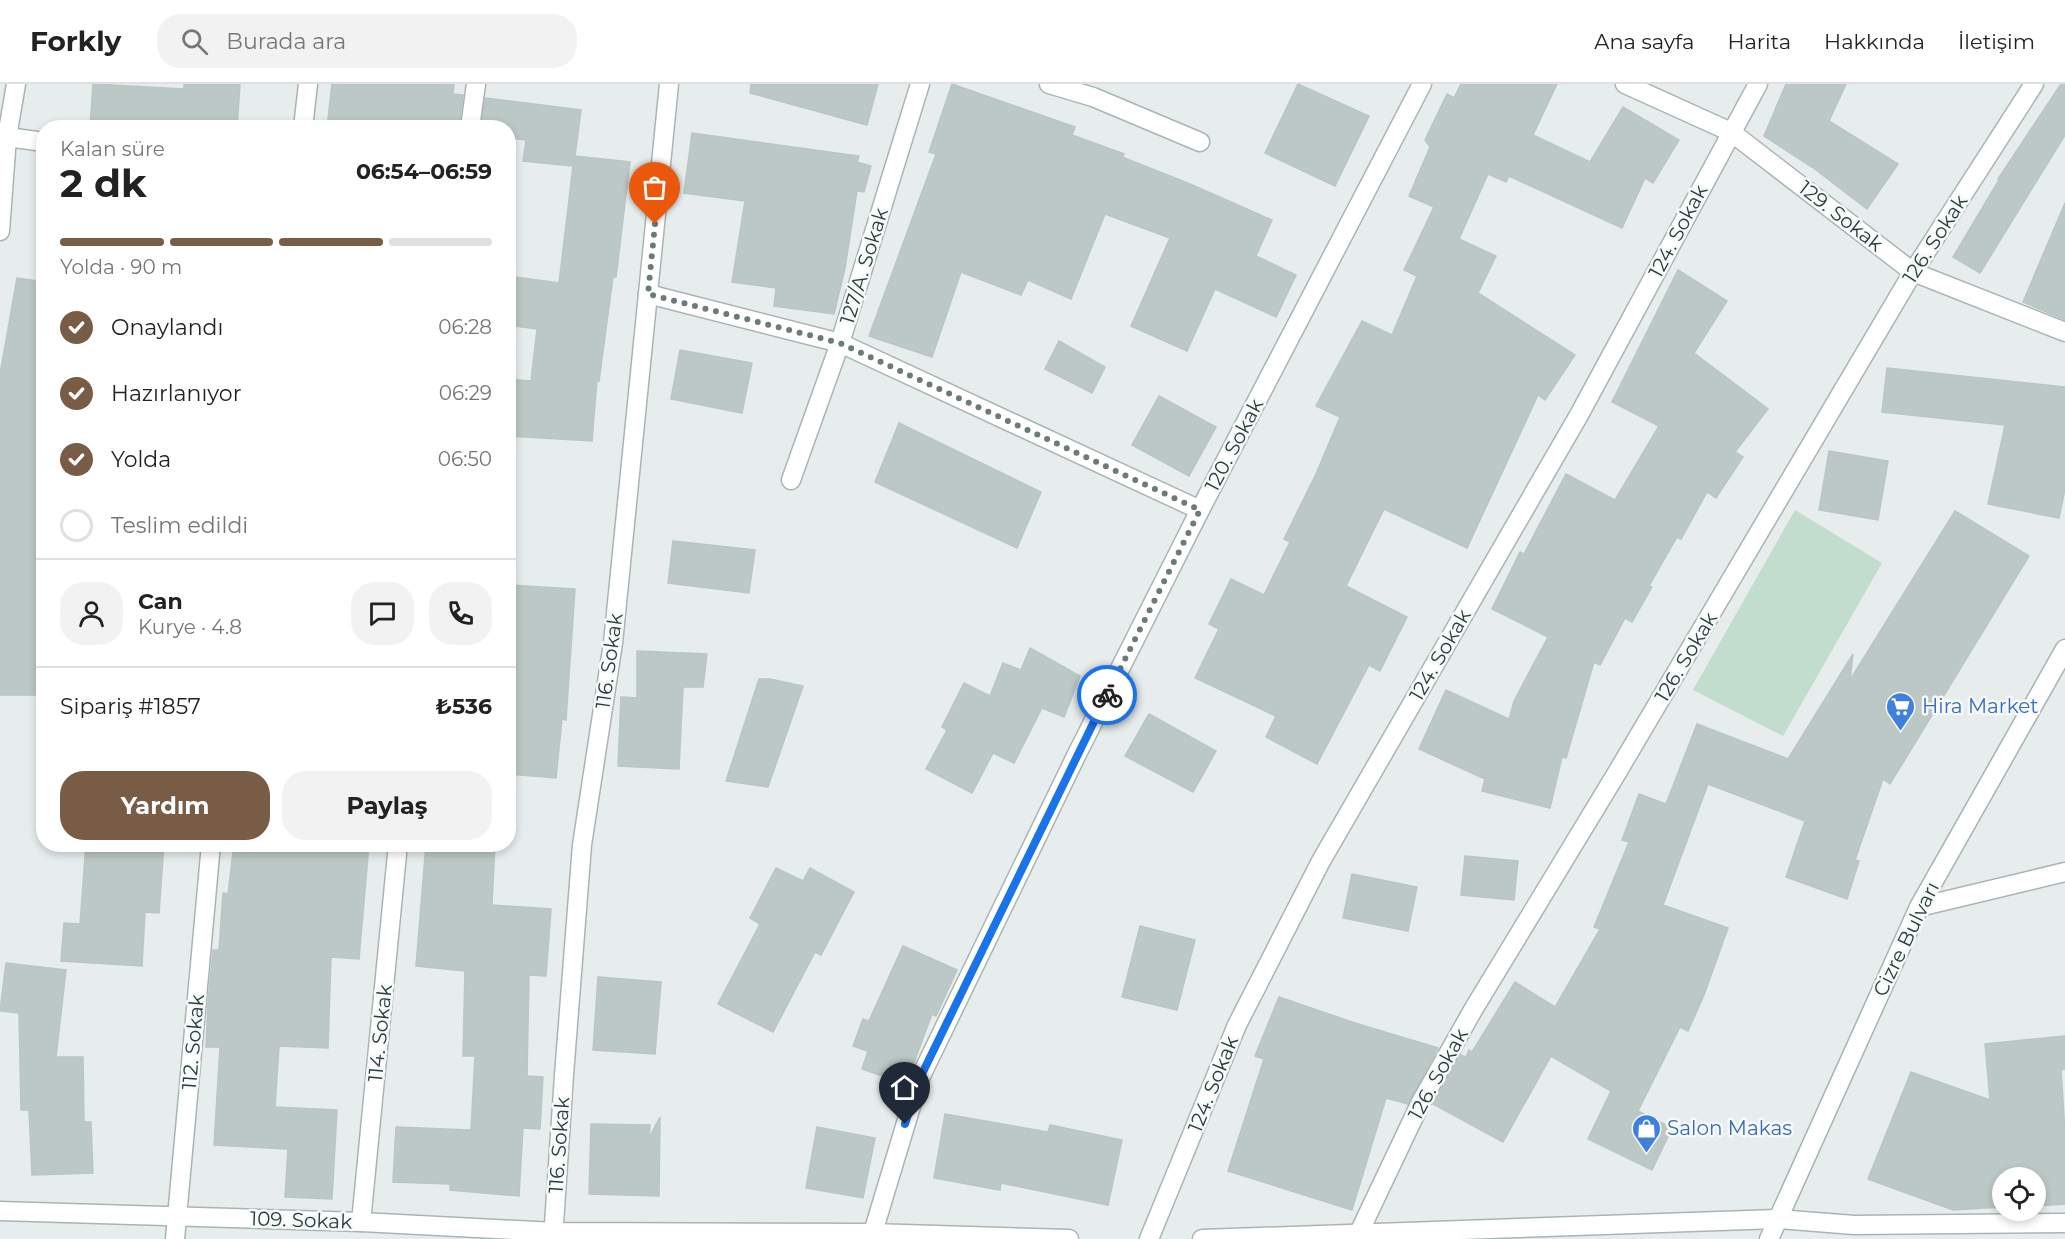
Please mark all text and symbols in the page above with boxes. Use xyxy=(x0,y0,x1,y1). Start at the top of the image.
search box xyxy=(157,14,577,68)
text: Forkly xyxy=(30,24,121,58)
icon: search xyxy=(178,25,211,58)
text: Burada ara xyxy=(226,28,346,55)
text: Ana sayfa xyxy=(1594,29,1694,54)
text: Harita xyxy=(1727,29,1791,54)
text: Hakkında xyxy=(1824,29,1925,54)
text: İletişim xyxy=(1958,29,2035,54)
text: Kalan süre xyxy=(60,137,165,161)
text: 06:54–06:59 xyxy=(356,158,492,185)
text: 2 dk xyxy=(60,159,147,207)
pin xyxy=(629,162,680,224)
icon: bag xyxy=(638,171,671,204)
street label: 129. Sokak xyxy=(1794,176,1888,256)
street label: 124. Sokak xyxy=(1644,180,1712,281)
street label: 126. Sokak xyxy=(1897,190,1973,288)
street label: 127/A. Sokak xyxy=(835,205,893,327)
text: Yolda · 90 m xyxy=(60,255,182,279)
icon: check xyxy=(60,311,93,344)
text: Onaylandı xyxy=(111,314,223,341)
text: 06:28 xyxy=(438,315,492,339)
icon: check xyxy=(60,377,93,410)
text: Hazırlanıyor xyxy=(111,380,241,407)
text: 06:29 xyxy=(439,381,492,405)
street label: 120. Sokak xyxy=(1200,395,1268,495)
icon: check xyxy=(60,443,93,476)
text: Yolda xyxy=(111,446,171,473)
text: 06:50 xyxy=(438,447,492,471)
text: Teslim edildi xyxy=(111,512,248,539)
button: person xyxy=(60,582,123,645)
button: chat xyxy=(351,582,414,645)
button: phone xyxy=(429,582,492,645)
text: Can xyxy=(138,588,183,615)
street label: 124. Sokak xyxy=(1404,605,1476,705)
street label: 126. Sokak xyxy=(1650,608,1722,706)
street label: 116. Sokak xyxy=(590,611,628,711)
text: Kurye · 4.8 xyxy=(138,615,242,639)
courier xyxy=(1077,665,1137,725)
icon: bike xyxy=(1091,679,1124,712)
supermarket icon: Hira Market xyxy=(1885,690,1917,732)
text: Sipariş #1857 xyxy=(60,693,201,720)
text: ₺536 xyxy=(435,693,492,720)
place label: Hira Market xyxy=(1922,694,2038,718)
button: Yardım xyxy=(60,771,270,840)
button: Paylaş xyxy=(282,771,492,840)
street label: Cizre Bulvarı xyxy=(1868,878,1944,1000)
street label: 114. Sokak xyxy=(363,983,397,1083)
street label: 112. Sokak xyxy=(177,993,209,1091)
street label: 126. Sokak xyxy=(1403,1024,1473,1124)
street label: 124. Sokak xyxy=(1183,1032,1243,1136)
pin xyxy=(879,1062,930,1124)
icon: home xyxy=(888,1071,921,1104)
street label: 116. Sokak xyxy=(544,1096,574,1194)
shop icon: Salon Makas xyxy=(1630,1112,1662,1154)
place label: Salon Makas xyxy=(1667,1116,1792,1140)
map controls xyxy=(1992,1167,2046,1221)
button: locate xyxy=(1992,1167,2046,1221)
street label: 109. Sokak xyxy=(249,1206,353,1234)

